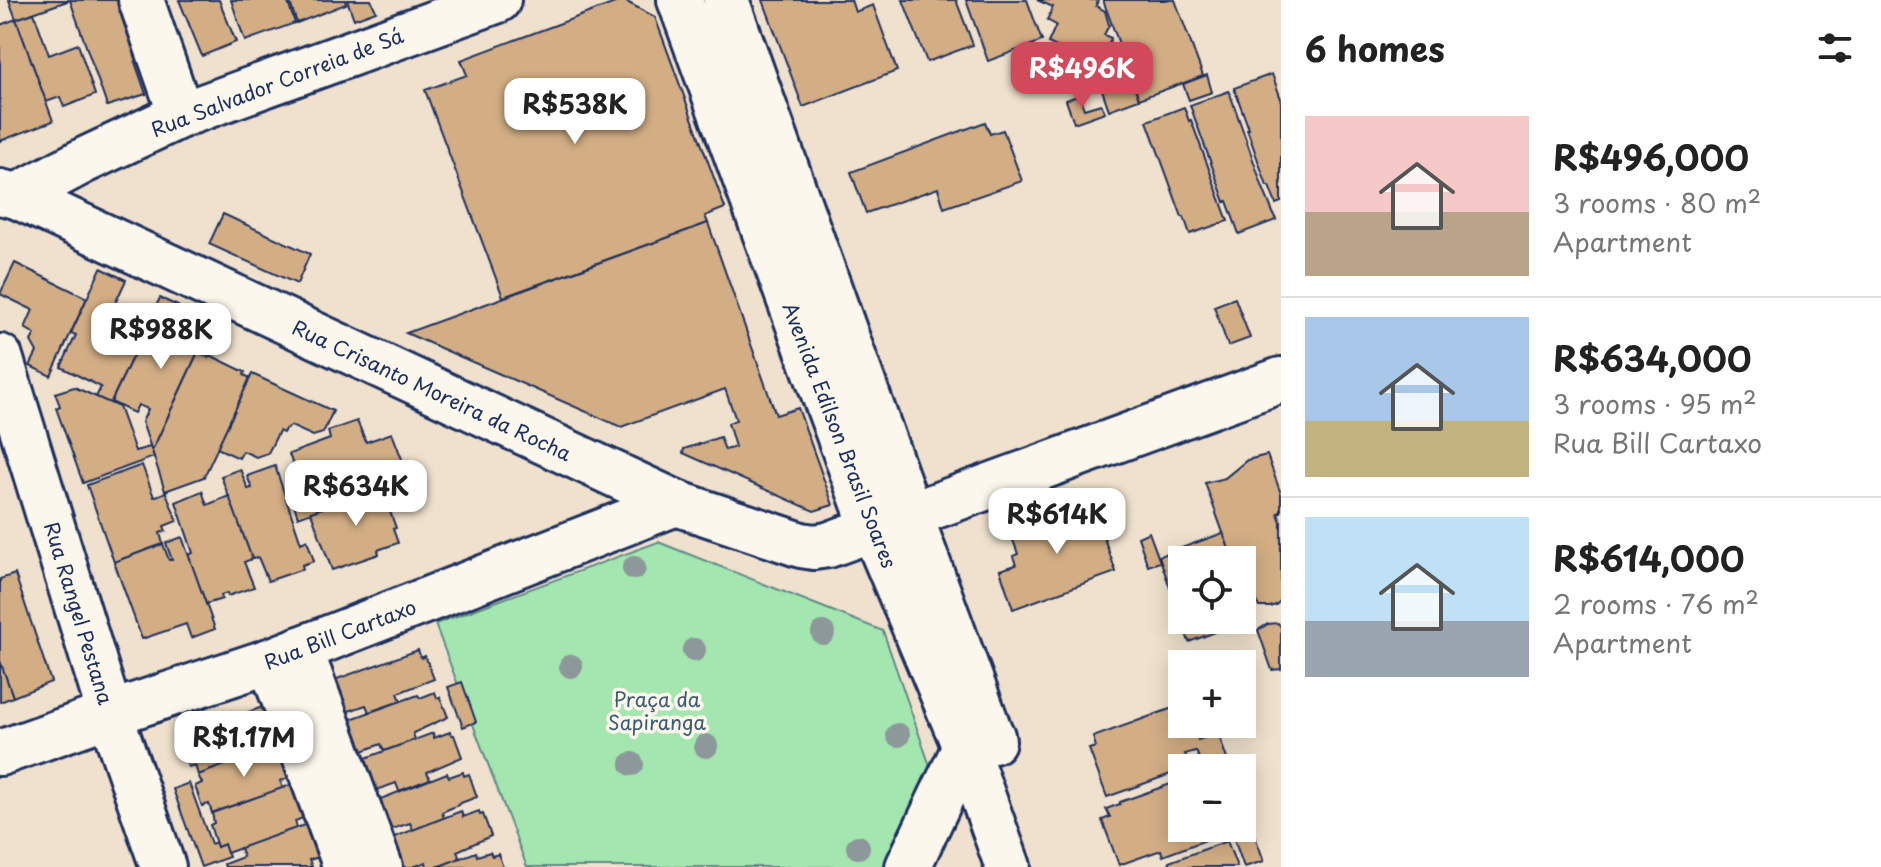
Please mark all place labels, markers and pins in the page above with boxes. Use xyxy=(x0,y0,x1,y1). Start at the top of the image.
pin: R$496K xyxy=(1017,42,1147,110)
pin: R$538K xyxy=(510,78,640,146)
pin: R$988K xyxy=(96,303,226,371)
pin: R$634K xyxy=(291,460,421,528)
pin: R$614K xyxy=(992,488,1122,556)
pin: R$1.17M xyxy=(170,711,318,779)

